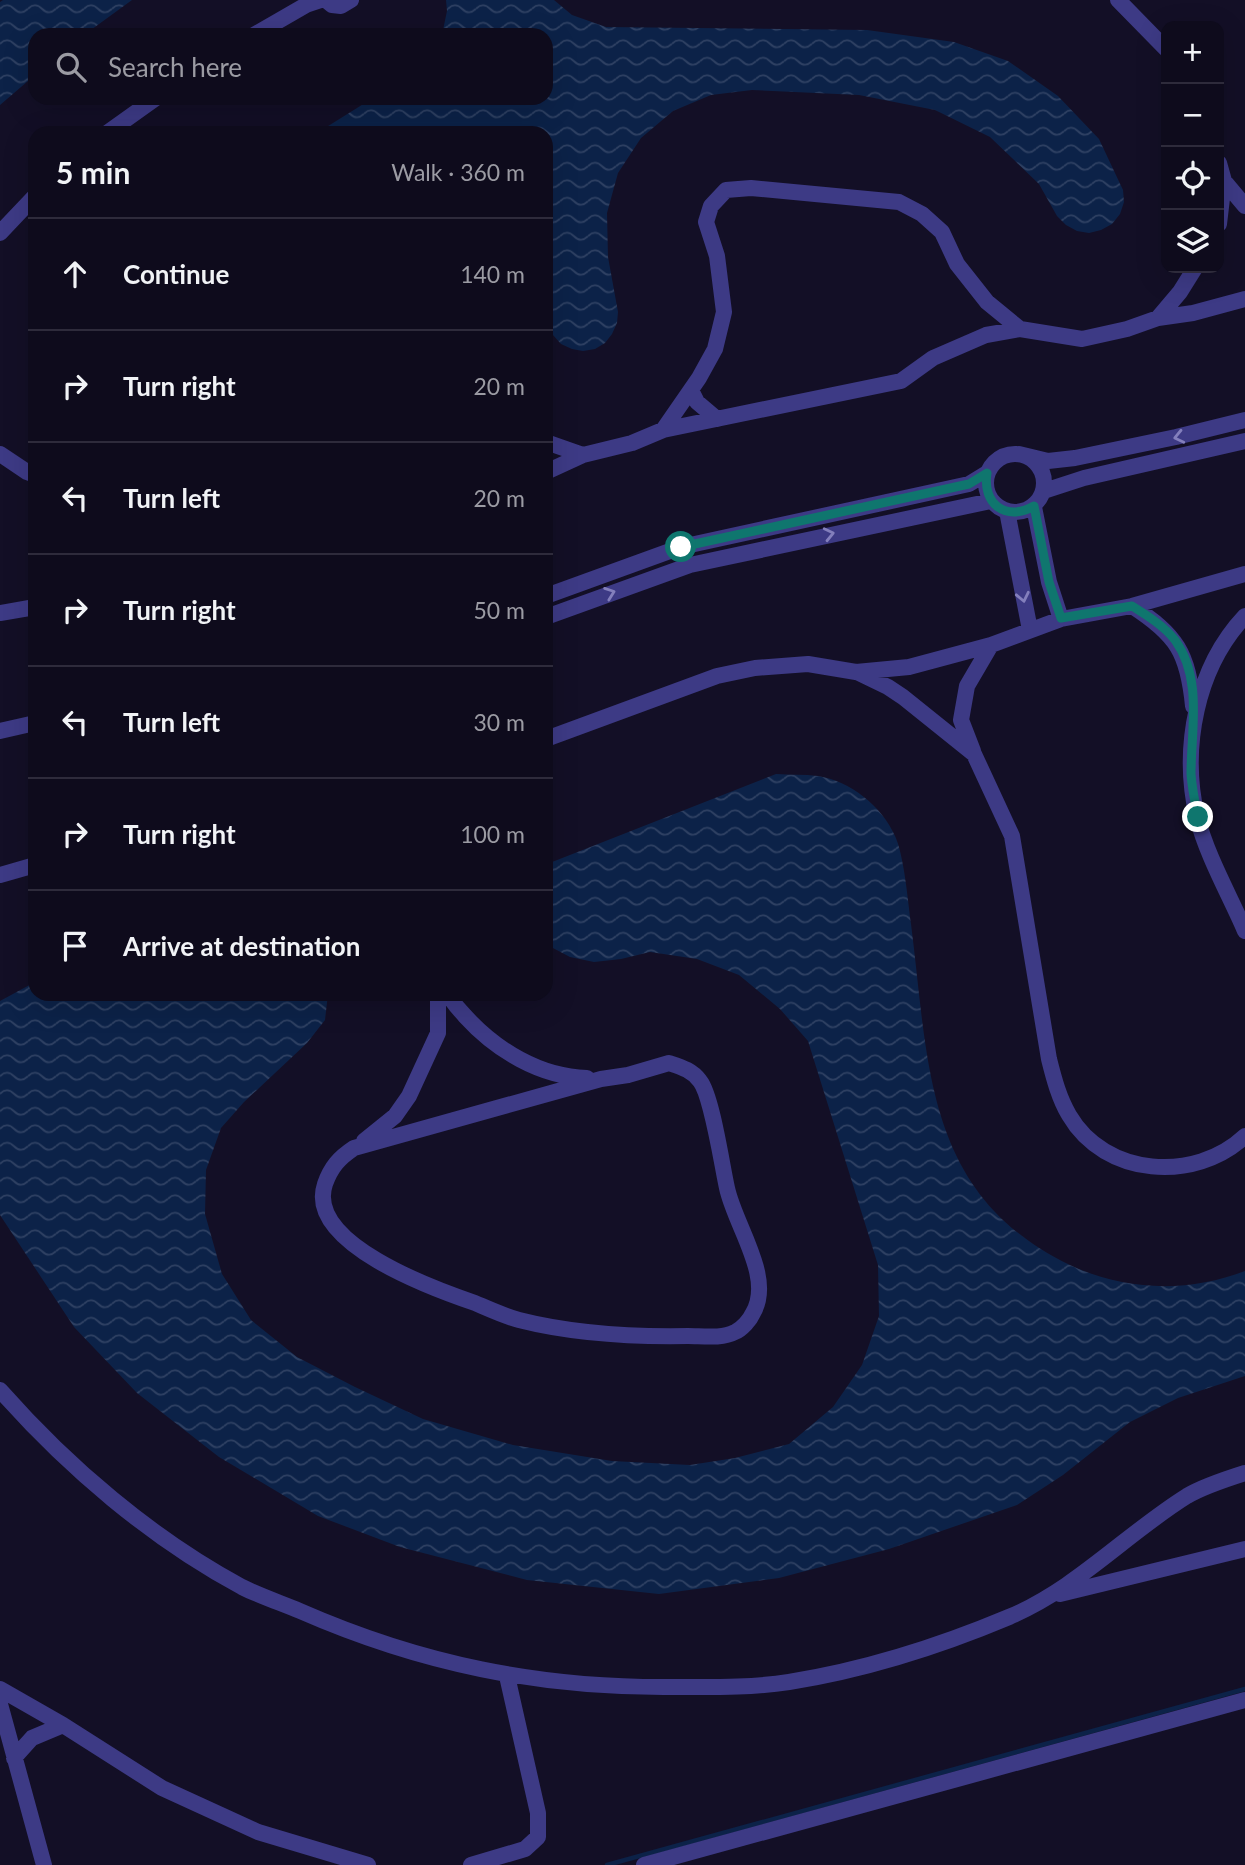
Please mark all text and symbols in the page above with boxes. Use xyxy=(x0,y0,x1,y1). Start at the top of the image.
map controls xyxy=(1161,21,1224,273)
button: + xyxy=(1161,21,1224,84)
search box xyxy=(28,28,553,105)
icon: search xyxy=(52,48,90,86)
text: Search here xyxy=(108,51,242,83)
button: − xyxy=(1161,84,1224,147)
button: locate xyxy=(1161,147,1224,210)
text: 5 min xyxy=(56,154,130,190)
text: Walk · 360 m xyxy=(391,158,525,186)
button: layers xyxy=(1161,210,1224,273)
icon: ahead xyxy=(56,255,94,293)
text: Continue xyxy=(123,258,229,290)
text: 140 m xyxy=(460,260,525,288)
icon: right xyxy=(56,367,94,405)
text: Turn right xyxy=(123,370,236,402)
text: 20 m xyxy=(474,372,525,400)
one-way arrow xyxy=(1173,428,1185,443)
icon: left xyxy=(56,479,94,517)
text: Turn left xyxy=(123,482,220,514)
text: 20 m xyxy=(474,484,525,512)
one-way arrow xyxy=(823,528,835,542)
route start xyxy=(665,531,696,562)
one-way arrow xyxy=(603,587,615,601)
icon: right xyxy=(56,591,94,629)
one-way arrow xyxy=(1014,591,1029,603)
text: Turn right xyxy=(123,594,236,626)
text: 50 m xyxy=(474,596,525,624)
icon: left xyxy=(56,703,94,741)
text: Turn left xyxy=(123,706,220,738)
text: 30 m xyxy=(474,708,525,736)
route end xyxy=(1182,801,1213,832)
icon: right xyxy=(56,815,94,853)
text: Turn right xyxy=(123,818,236,850)
text: 100 m xyxy=(460,820,525,848)
icon: arrive xyxy=(56,927,94,965)
text: Arrive at destination xyxy=(123,930,360,962)

